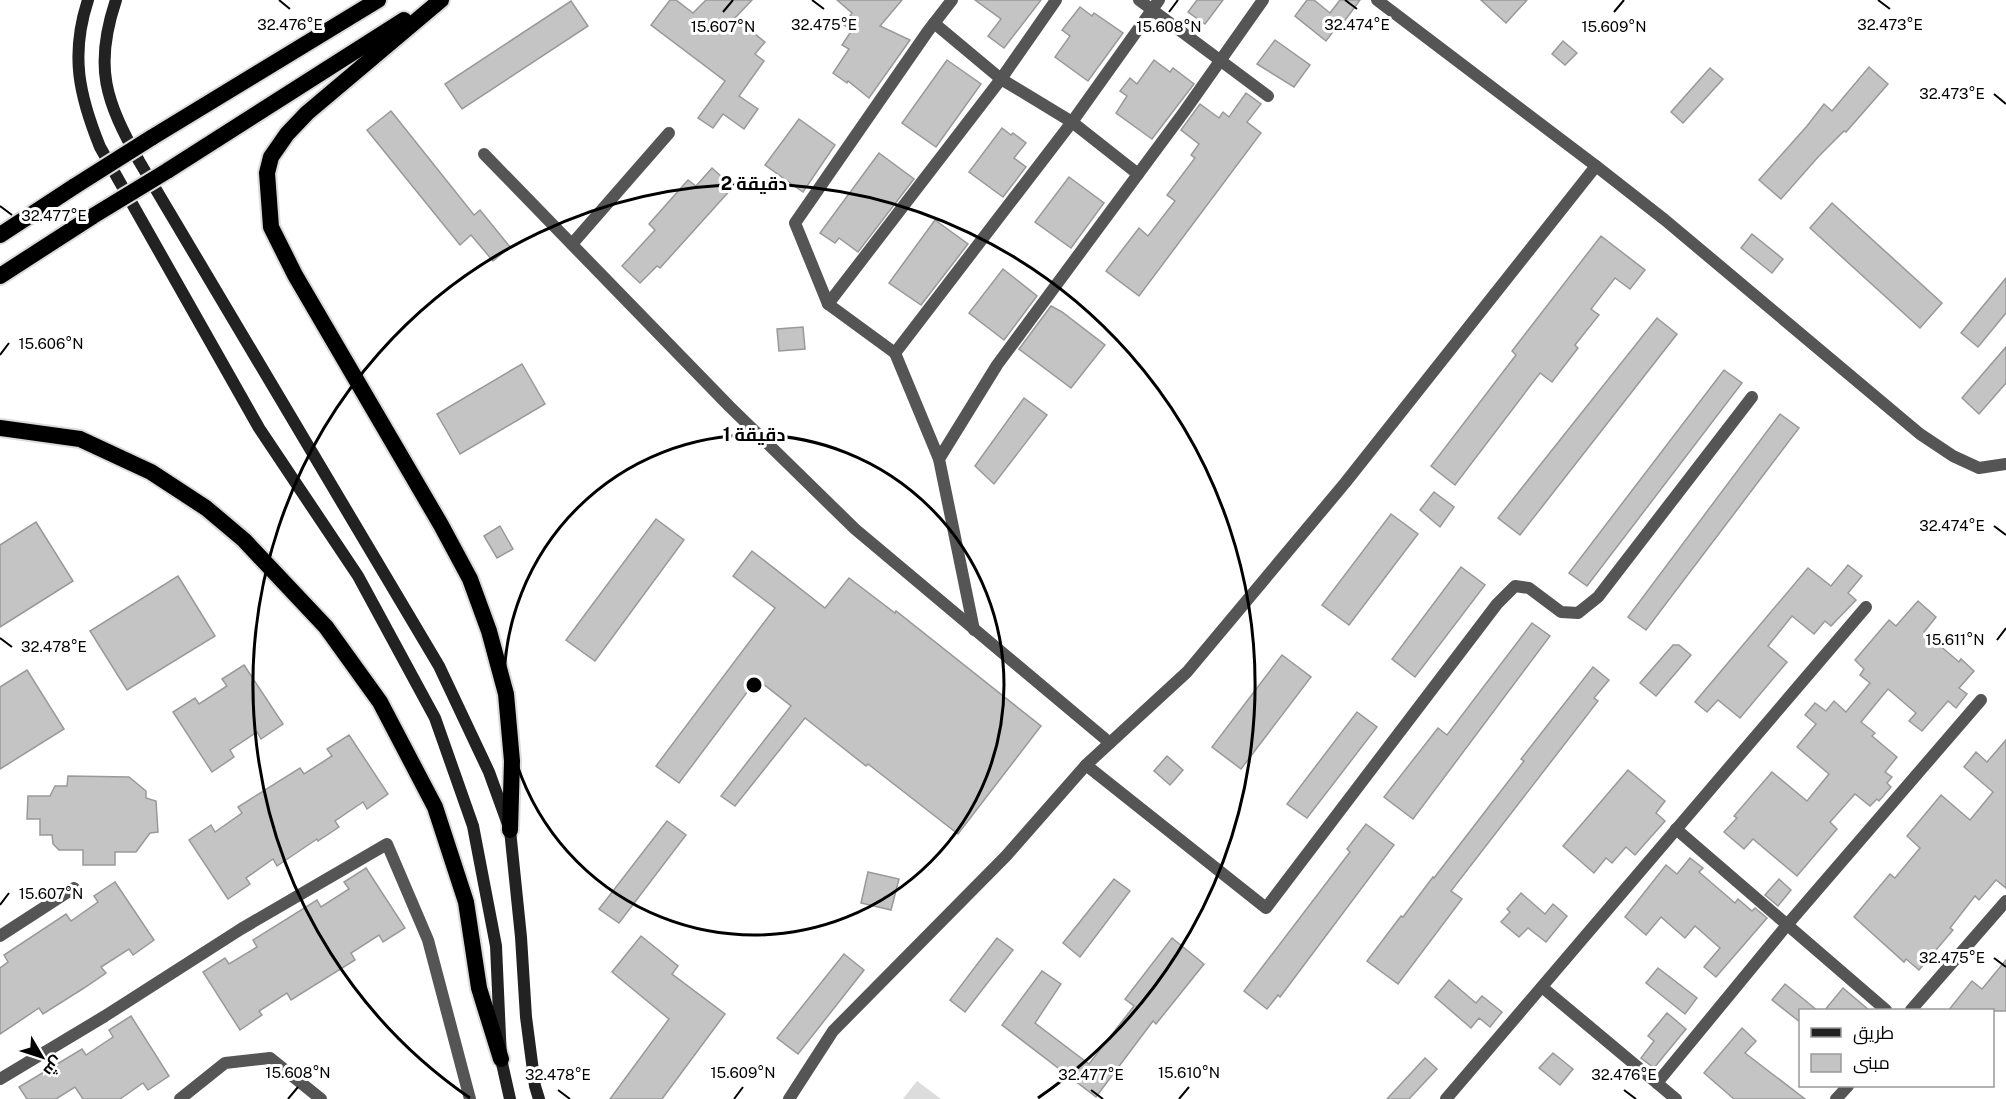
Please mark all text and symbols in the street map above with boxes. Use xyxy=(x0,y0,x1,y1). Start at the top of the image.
text: 32.476°E xyxy=(257,16,323,33)
text: 32.475°E xyxy=(791,16,857,33)
text: 32.474°E xyxy=(1324,16,1390,33)
text: 32.473°E xyxy=(1857,16,1923,33)
text: 15.607°N xyxy=(691,18,755,35)
text: 15.608°N xyxy=(1136,18,1202,35)
text: 15.609°N xyxy=(1581,18,1647,35)
text: 32.473°E xyxy=(1919,85,1985,102)
text: 2 دقيقة xyxy=(721,173,787,194)
text: 32.477°E xyxy=(21,207,87,224)
text: 15.606°N xyxy=(18,335,84,352)
text: 1 دقيقة xyxy=(723,424,785,445)
text: 32.474°E xyxy=(1919,517,1985,534)
text: 15.611°N xyxy=(1926,631,1984,648)
text: 32.478°E xyxy=(21,638,87,655)
centre of rings xyxy=(744,675,764,695)
text: 15.607°N xyxy=(19,885,83,902)
text: 32.475°E xyxy=(1919,949,1985,966)
legend xyxy=(1799,1009,1994,1087)
text: طريق xyxy=(1853,1022,1894,1045)
north arrow xyxy=(12,1027,72,1087)
text: ش xyxy=(39,1052,67,1080)
text: مبنى xyxy=(1853,1052,1890,1074)
text: 15.608°N xyxy=(265,1064,331,1081)
text: 15.609°N xyxy=(710,1064,776,1081)
text: 15.610°N xyxy=(1158,1064,1220,1081)
text: 32.478°E xyxy=(525,1066,591,1083)
text: 32.477°E xyxy=(1058,1066,1124,1083)
text: 32.476°E xyxy=(1591,1066,1657,1083)

